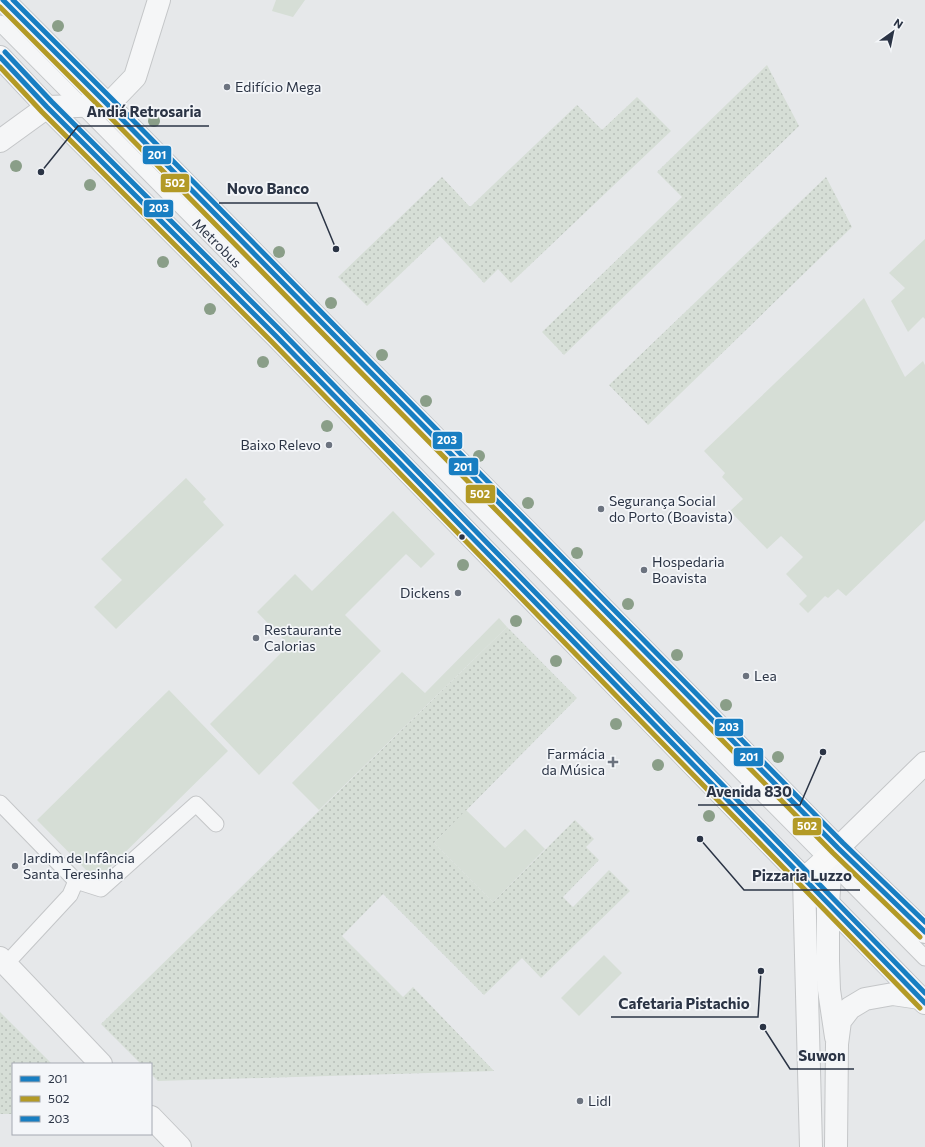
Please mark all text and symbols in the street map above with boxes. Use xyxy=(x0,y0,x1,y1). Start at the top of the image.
north arrow xyxy=(873,12,913,52)
text: N xyxy=(892,15,906,31)
place label: Edifício Mega xyxy=(235,78,321,95)
marker: Edifício Mega xyxy=(222,82,232,92)
callout: Andiá Retrosaria xyxy=(78,99,209,126)
text: Andiá Retrosaria xyxy=(86,102,202,120)
line badge: 201 xyxy=(142,145,172,165)
text: 201 xyxy=(148,148,166,161)
line badge: 502 xyxy=(160,173,190,193)
text: 502 xyxy=(165,176,185,189)
callout: Novo Banco xyxy=(219,176,317,203)
text: Novo Banco xyxy=(227,179,309,197)
line badge: 203 xyxy=(143,199,174,218)
text: 203 xyxy=(149,201,169,214)
street label: Metrobus xyxy=(189,215,245,271)
line badge: 203 xyxy=(432,431,463,450)
text: 203 xyxy=(437,433,457,446)
place label: Baixo Relevo xyxy=(240,436,321,453)
marker: Baixo Relevo xyxy=(324,440,334,450)
line badge: 201 xyxy=(448,457,479,476)
text: 201 xyxy=(454,460,472,473)
line badge: 502 xyxy=(465,484,496,504)
text: 502 xyxy=(470,487,490,500)
place label: Segurança Social do Porto (Boavista) xyxy=(609,492,733,525)
marker: Segurança Social do Porto (Boavista) xyxy=(596,504,606,514)
unlabelled marker xyxy=(457,532,467,542)
place label: Hospedaria Boavista xyxy=(652,553,725,586)
marker: Hospedaria Boavista xyxy=(639,565,649,575)
place label: Dickens xyxy=(400,584,450,601)
marker: Dickens xyxy=(453,588,463,598)
place label: Restaurante Calorias xyxy=(264,621,341,654)
marker: Restaurante Calorias xyxy=(251,633,261,643)
place label: Lea xyxy=(754,667,777,684)
marker: Lea xyxy=(741,671,751,681)
line badge: 203 xyxy=(714,718,744,737)
text: 203 xyxy=(719,720,739,733)
place label: Farmácia da Música xyxy=(542,745,605,778)
line badge: 201 xyxy=(733,747,764,767)
text: 201 xyxy=(740,750,758,763)
marker: Farmácia da Música xyxy=(608,757,618,767)
callout: Avenida 830 xyxy=(698,778,800,805)
text: Avenida 830 xyxy=(706,782,792,800)
line badge: 502 xyxy=(792,817,822,836)
text: 502 xyxy=(797,819,817,832)
place label: Jardim de Infância Santa Teresinha xyxy=(23,849,135,882)
marker: Jardim de Infância Santa Teresinha xyxy=(10,861,20,871)
callout: Pizzaria Luzzo xyxy=(744,863,860,890)
text: Pizzaria Luzzo xyxy=(752,866,852,884)
callout: Cafetaria Pistachio xyxy=(611,990,758,1017)
text: Cafetaria Pistachio xyxy=(618,994,750,1012)
callout: Suwon xyxy=(790,1042,854,1069)
text: Suwon xyxy=(798,1046,846,1064)
legend xyxy=(12,1063,152,1135)
text: 201 xyxy=(48,1071,68,1085)
text: 502 xyxy=(48,1091,70,1105)
place label: Lidl xyxy=(588,1092,611,1109)
marker: Lidl xyxy=(575,1096,585,1106)
text: 203 xyxy=(48,1111,69,1125)

